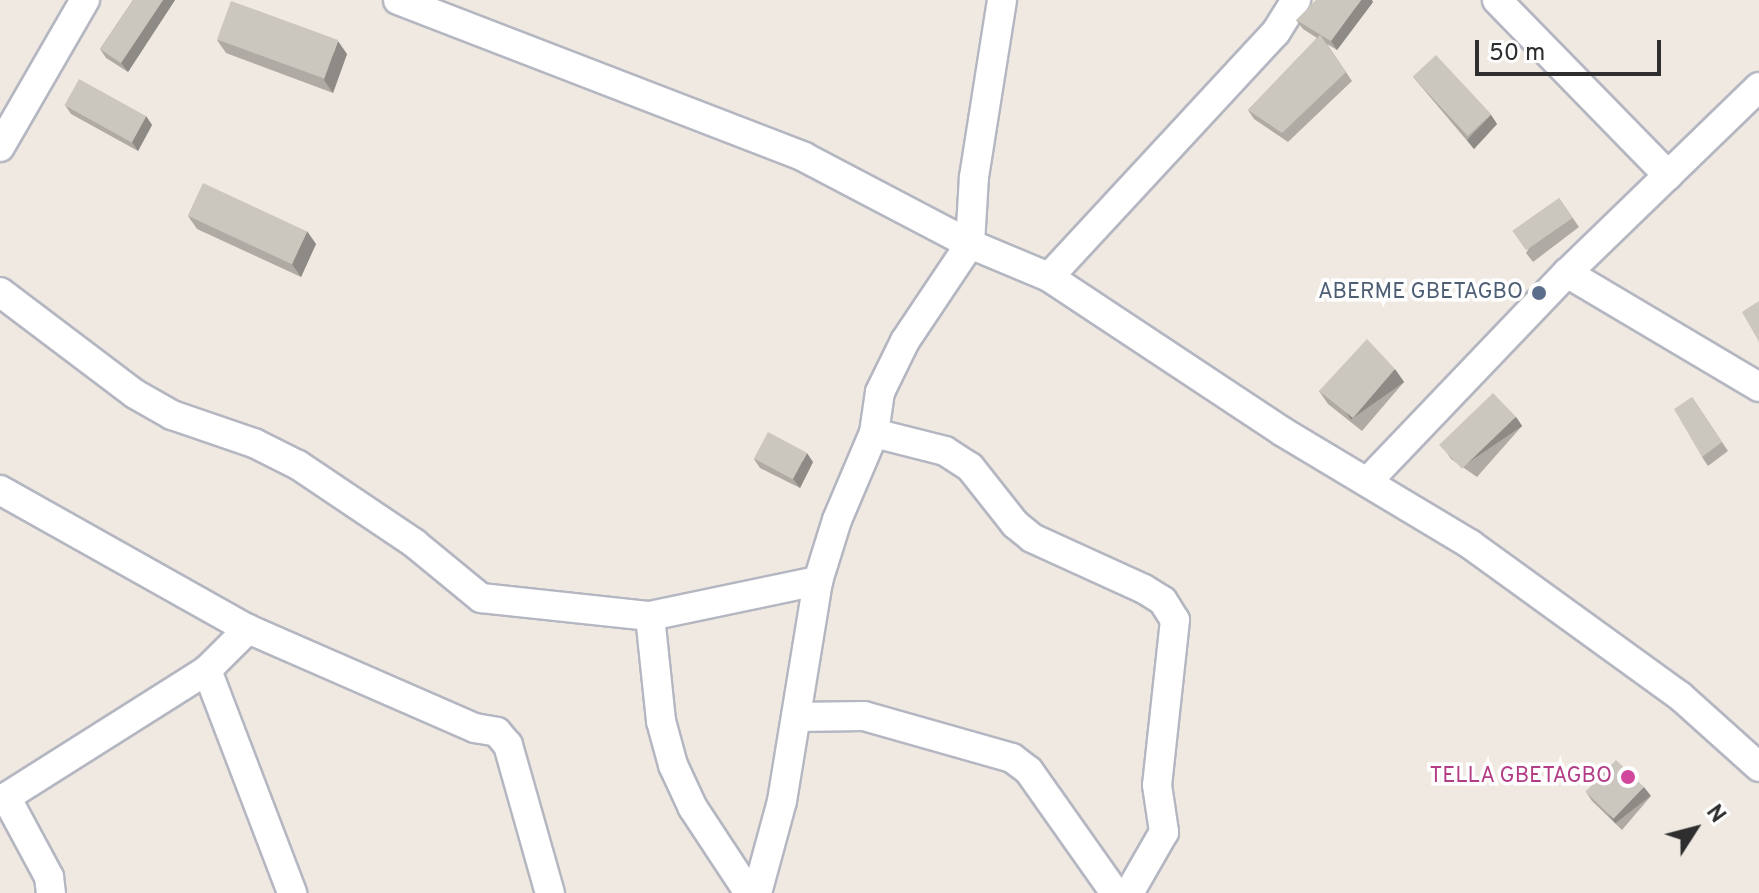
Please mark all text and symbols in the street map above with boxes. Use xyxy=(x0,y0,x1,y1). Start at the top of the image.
scale bar xyxy=(1479,24,1665,74)
text: 50 m xyxy=(1489,39,1545,69)
place label: ABERME GBETAGBO xyxy=(1318,280,1523,306)
marker: ABERME GBETAGBO xyxy=(1530,284,1548,302)
place label: TELLA GBETAGBO xyxy=(1429,764,1612,790)
marker: TELLA GBETAGBO xyxy=(1619,768,1637,786)
north arrow xyxy=(1655,789,1735,869)
text: N xyxy=(1699,800,1730,829)

